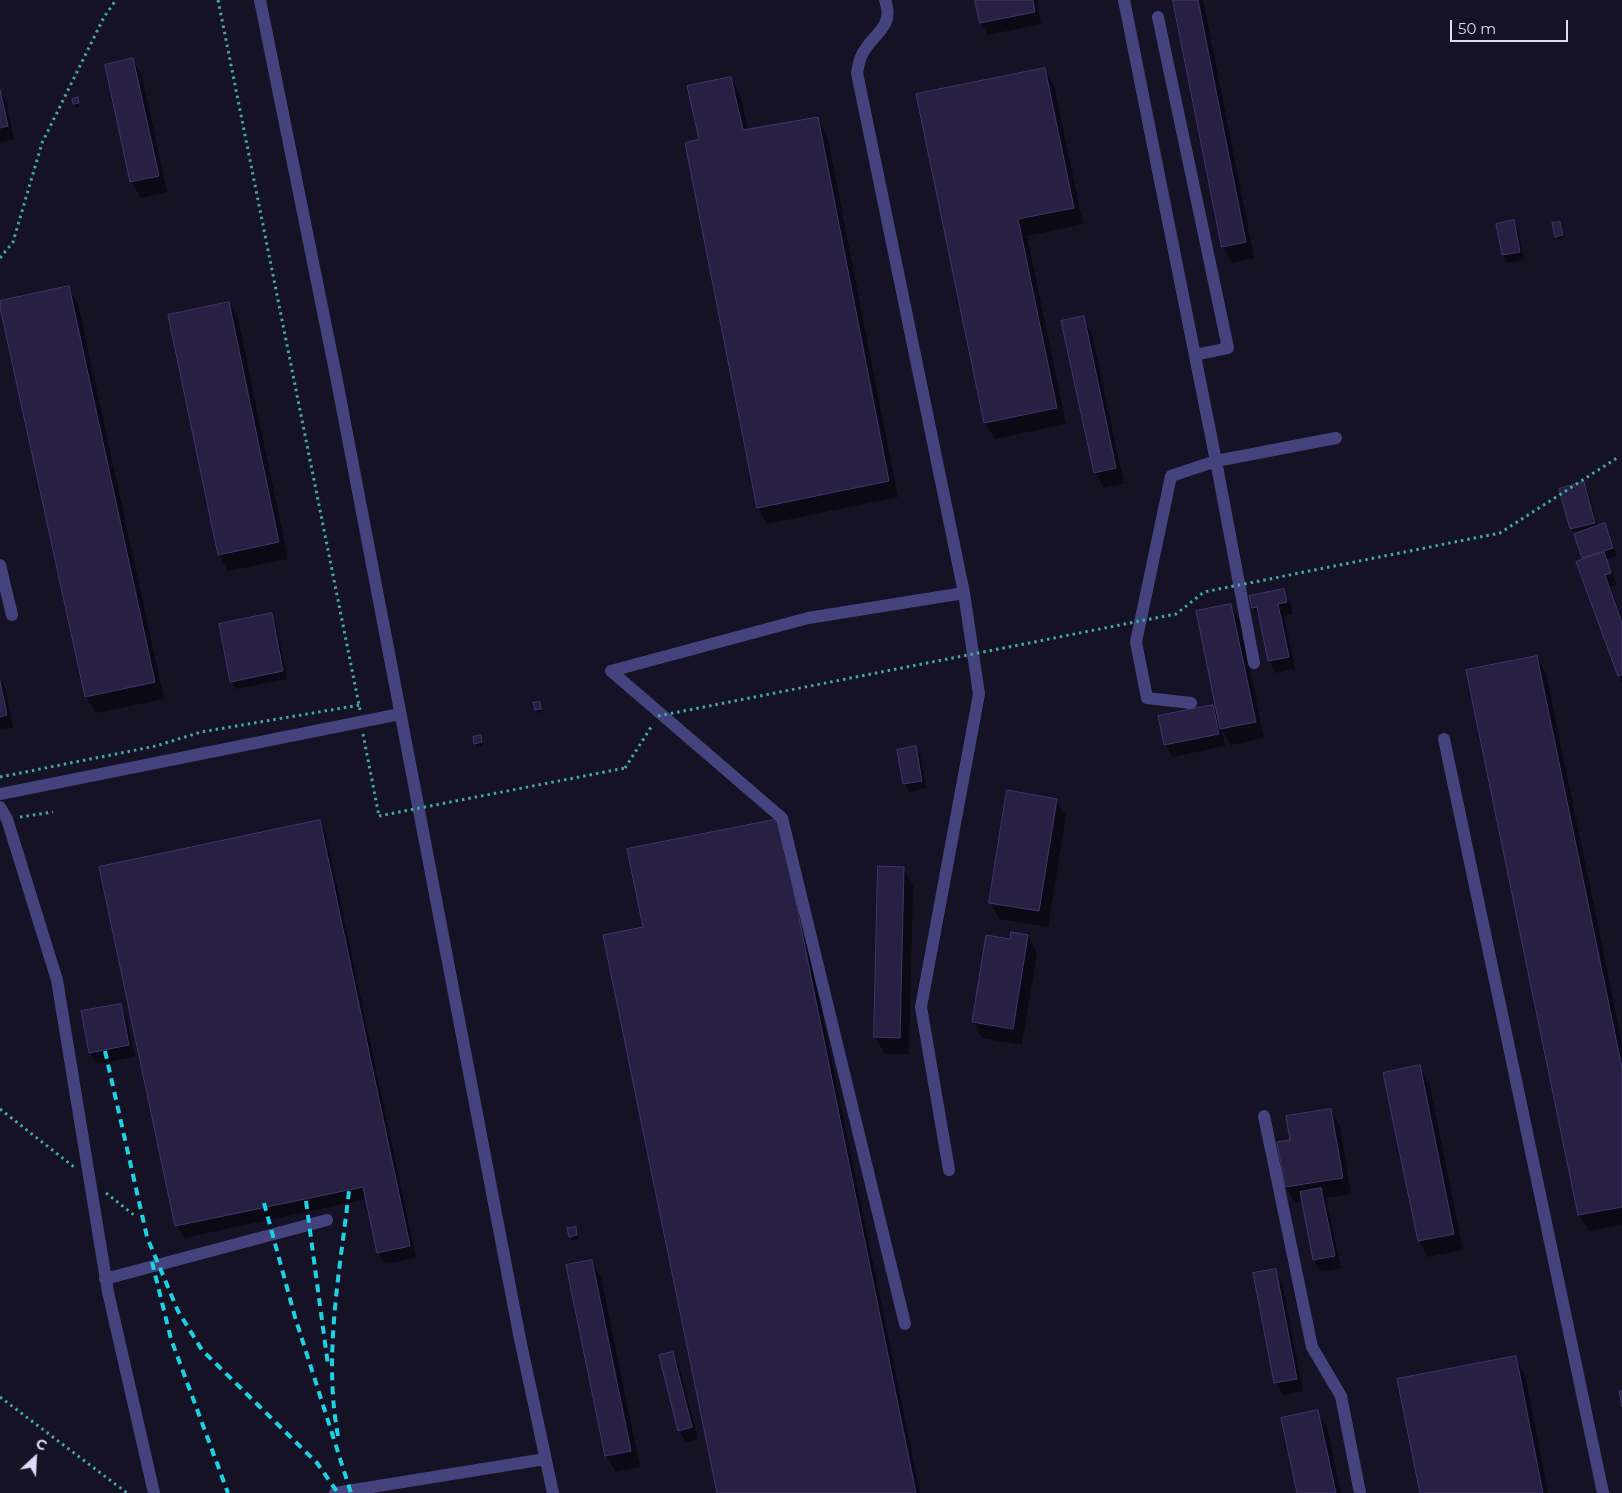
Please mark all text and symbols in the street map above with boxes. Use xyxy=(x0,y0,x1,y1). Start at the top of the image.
scale bar xyxy=(1452,10,1570,42)
text: 50 m xyxy=(1458,19,1496,38)
north arrow xyxy=(10,1433,60,1483)
text: С xyxy=(33,1434,50,1455)

